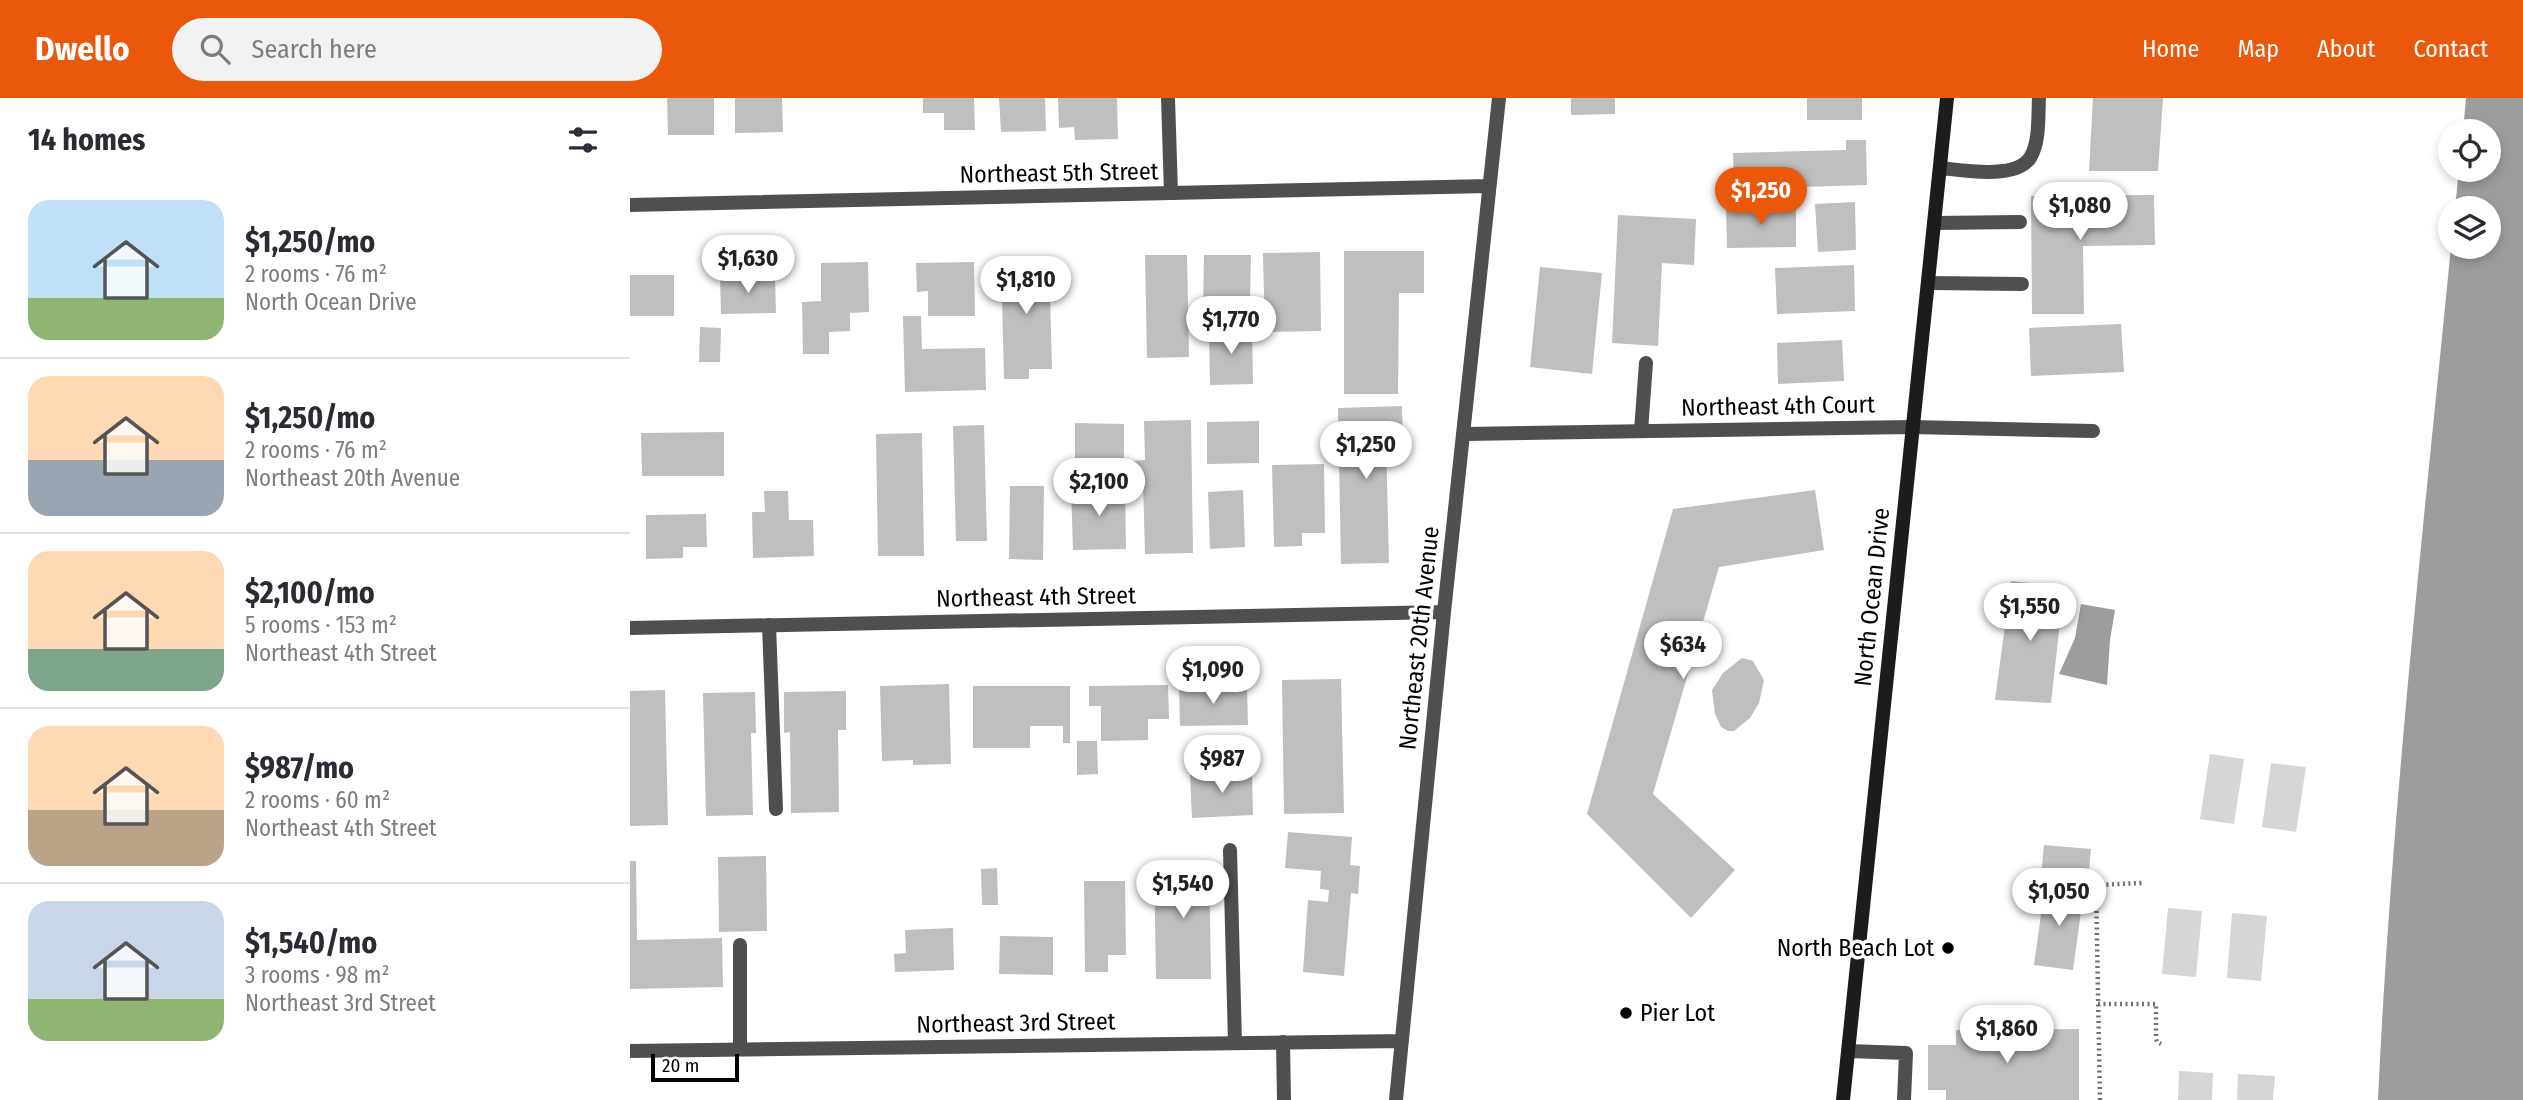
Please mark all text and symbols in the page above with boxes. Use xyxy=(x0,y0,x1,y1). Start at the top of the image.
search box xyxy=(172,18,662,81)
text: Dwello xyxy=(35,29,130,69)
icon: search xyxy=(196,30,234,68)
text: Search here xyxy=(252,34,377,65)
text: Home xyxy=(2142,35,2199,63)
text: Map xyxy=(2237,35,2279,63)
text: About xyxy=(2317,35,2375,63)
text: Contact xyxy=(2413,35,2488,63)
map controls xyxy=(2438,119,2501,259)
button: locate xyxy=(2438,119,2501,182)
icon: filters xyxy=(564,121,602,159)
text: 14 homes xyxy=(28,122,145,158)
street label: Northeast 5th Street xyxy=(959,157,1159,189)
pin: $1,250 xyxy=(1704,167,1818,227)
text: $1,250 xyxy=(1731,176,1791,204)
pin: $1,080 xyxy=(2023,183,2137,242)
text: $1,080 xyxy=(2049,191,2111,219)
button: layers xyxy=(2438,196,2501,259)
text: $1,250/mo xyxy=(245,224,375,260)
icon: home xyxy=(84,228,168,312)
pin: $1,630 xyxy=(691,236,805,295)
text: $1,630 xyxy=(718,244,778,272)
pin: $1,810 xyxy=(969,256,1083,316)
text: 2 rooms · 76 m² xyxy=(245,260,387,288)
text: $1,810 xyxy=(996,265,1056,293)
text: North Ocean Drive xyxy=(245,288,417,316)
pin: $1,770 xyxy=(1174,296,1288,356)
text: $1,770 xyxy=(1202,305,1260,333)
street label: Northeast 4th Court xyxy=(1681,390,1875,422)
text: $1,250/mo xyxy=(245,400,375,436)
icon: home xyxy=(84,404,168,488)
pin: $1,250 xyxy=(1309,422,1423,481)
text: $1,250 xyxy=(1336,430,1396,458)
text: 2 rooms · 76 m² xyxy=(245,436,387,464)
pin: $2,100 xyxy=(1042,458,1156,518)
text: Northeast 20th Avenue xyxy=(245,464,460,492)
text: $2,100 xyxy=(1069,467,1129,495)
street label: North Ocean Drive xyxy=(1849,506,1895,688)
street label: Northeast 20th Avenue xyxy=(1393,525,1445,751)
text: $2,100/mo xyxy=(245,575,375,611)
icon: home xyxy=(84,579,168,663)
street label: Northeast 4th Street xyxy=(936,581,1136,613)
pin: $1,550 xyxy=(1973,584,2087,643)
text: $1,550 xyxy=(2000,592,2060,620)
text: 5 rooms · 153 m² xyxy=(245,611,397,639)
pin: $634 xyxy=(1642,622,1724,681)
text: $634 xyxy=(1660,630,1706,658)
text: Northeast 4th Street xyxy=(245,639,436,667)
pin: $1,090 xyxy=(1156,646,1270,706)
text: $1,090 xyxy=(1182,655,1244,683)
pin: $987 xyxy=(1181,736,1263,795)
text: $987 xyxy=(1200,744,1244,772)
text: $987/mo xyxy=(245,750,354,786)
icon: home xyxy=(84,754,168,838)
text: 2 rooms · 60 m² xyxy=(245,786,390,814)
text: Northeast 4th Street xyxy=(245,814,436,842)
pin: $1,540 xyxy=(1126,860,1240,920)
pin: $1,050 xyxy=(2002,868,2116,928)
text: $1,540 xyxy=(1152,869,1214,897)
text: $1,050 xyxy=(2028,877,2090,905)
text: $1,540/mo xyxy=(245,925,377,961)
icon: home xyxy=(84,929,168,1013)
place label: North Beach Lot xyxy=(1777,934,1934,962)
marker: North Beach Lot xyxy=(1940,940,1956,956)
text: 3 rooms · 98 m² xyxy=(245,961,390,989)
text: Northeast 3rd Street xyxy=(245,989,436,1017)
place label: Pier Lot xyxy=(1640,999,1715,1027)
marker: Pier Lot xyxy=(1618,1005,1634,1021)
pin: $1,860 xyxy=(1950,1006,2064,1065)
street label: Northeast 3rd Street xyxy=(916,1007,1116,1039)
text: $1,860 xyxy=(1976,1014,2038,1042)
scale bar xyxy=(651,1051,738,1083)
text: 20 m xyxy=(662,1054,699,1077)

